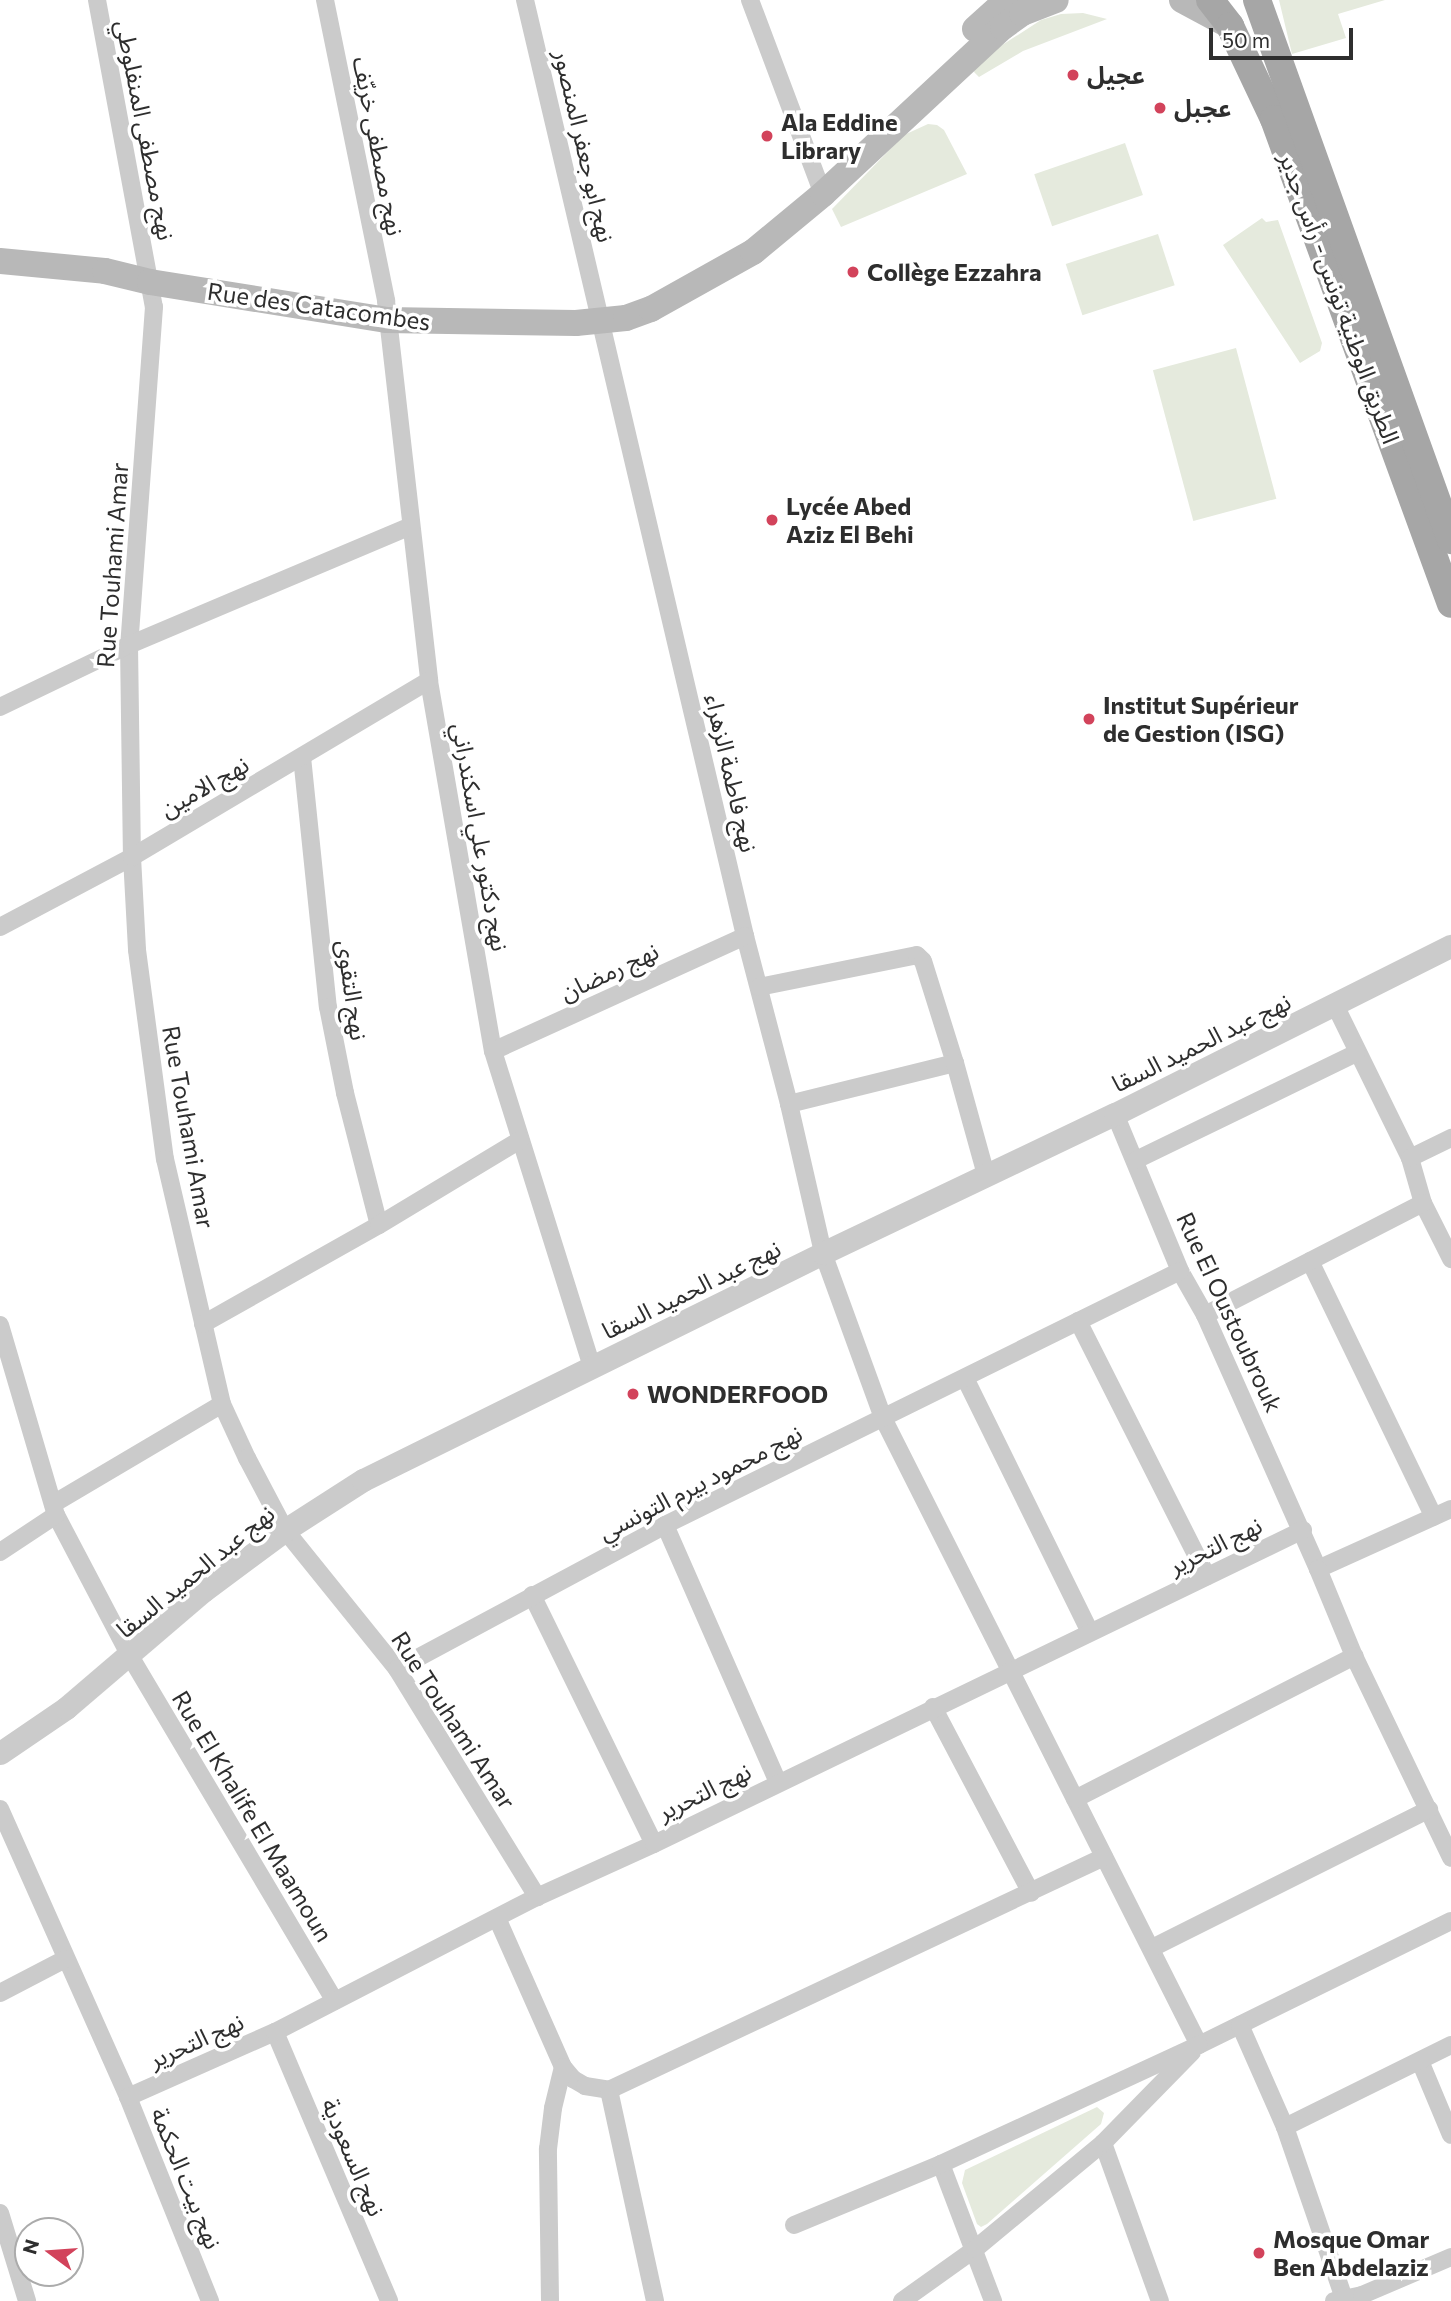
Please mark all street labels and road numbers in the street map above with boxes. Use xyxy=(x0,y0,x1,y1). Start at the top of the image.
street label: نهج مصطفى المنفلوطي xyxy=(111,17,181,243)
street label: نهج ابو جعفر المنصور xyxy=(549,47,621,245)
street label: نهج مصطفى خريّف xyxy=(348,54,410,238)
street label: الطريق الوطنية تونس - رأس جدير xyxy=(1274,149,1406,447)
street label: Rue des Catacombes xyxy=(206,276,432,336)
street label: Rue Touhami Amar xyxy=(90,461,134,669)
street label: نهج فاطمة الزهراء xyxy=(700,691,764,855)
street label: نهج دكتور علي اسكندراني xyxy=(447,721,515,953)
street label: نهج الامين xyxy=(155,749,253,823)
street label: نهج رمضان xyxy=(555,936,663,1006)
street label: نهج التقوى xyxy=(332,938,374,1042)
street label: نهج عبد الحميد السقا xyxy=(1107,986,1295,1098)
street label: Rue Touhami Amar xyxy=(157,1023,221,1231)
street label: Rue El Oustoubrouk xyxy=(1171,1208,1289,1416)
street label: نهج عبد الحميد السقا xyxy=(597,1233,785,1345)
street label: نهج محمود بيرم التونسي xyxy=(593,1418,807,1546)
street label: نهج عبد الحميد السقا xyxy=(110,1498,280,1644)
street label: نهج التحرير xyxy=(1164,1510,1266,1580)
street label: Rue Touhami Amar xyxy=(386,1626,522,1814)
street label: Rue El Khalife El Maamoun xyxy=(167,1685,339,1947)
street label: نهج التحرير xyxy=(653,1756,755,1826)
street label: نهج التحرير xyxy=(144,2006,248,2074)
street label: نهج السعودية xyxy=(316,2094,392,2220)
street label: نهج بيت الحكمة xyxy=(146,2103,228,2253)

